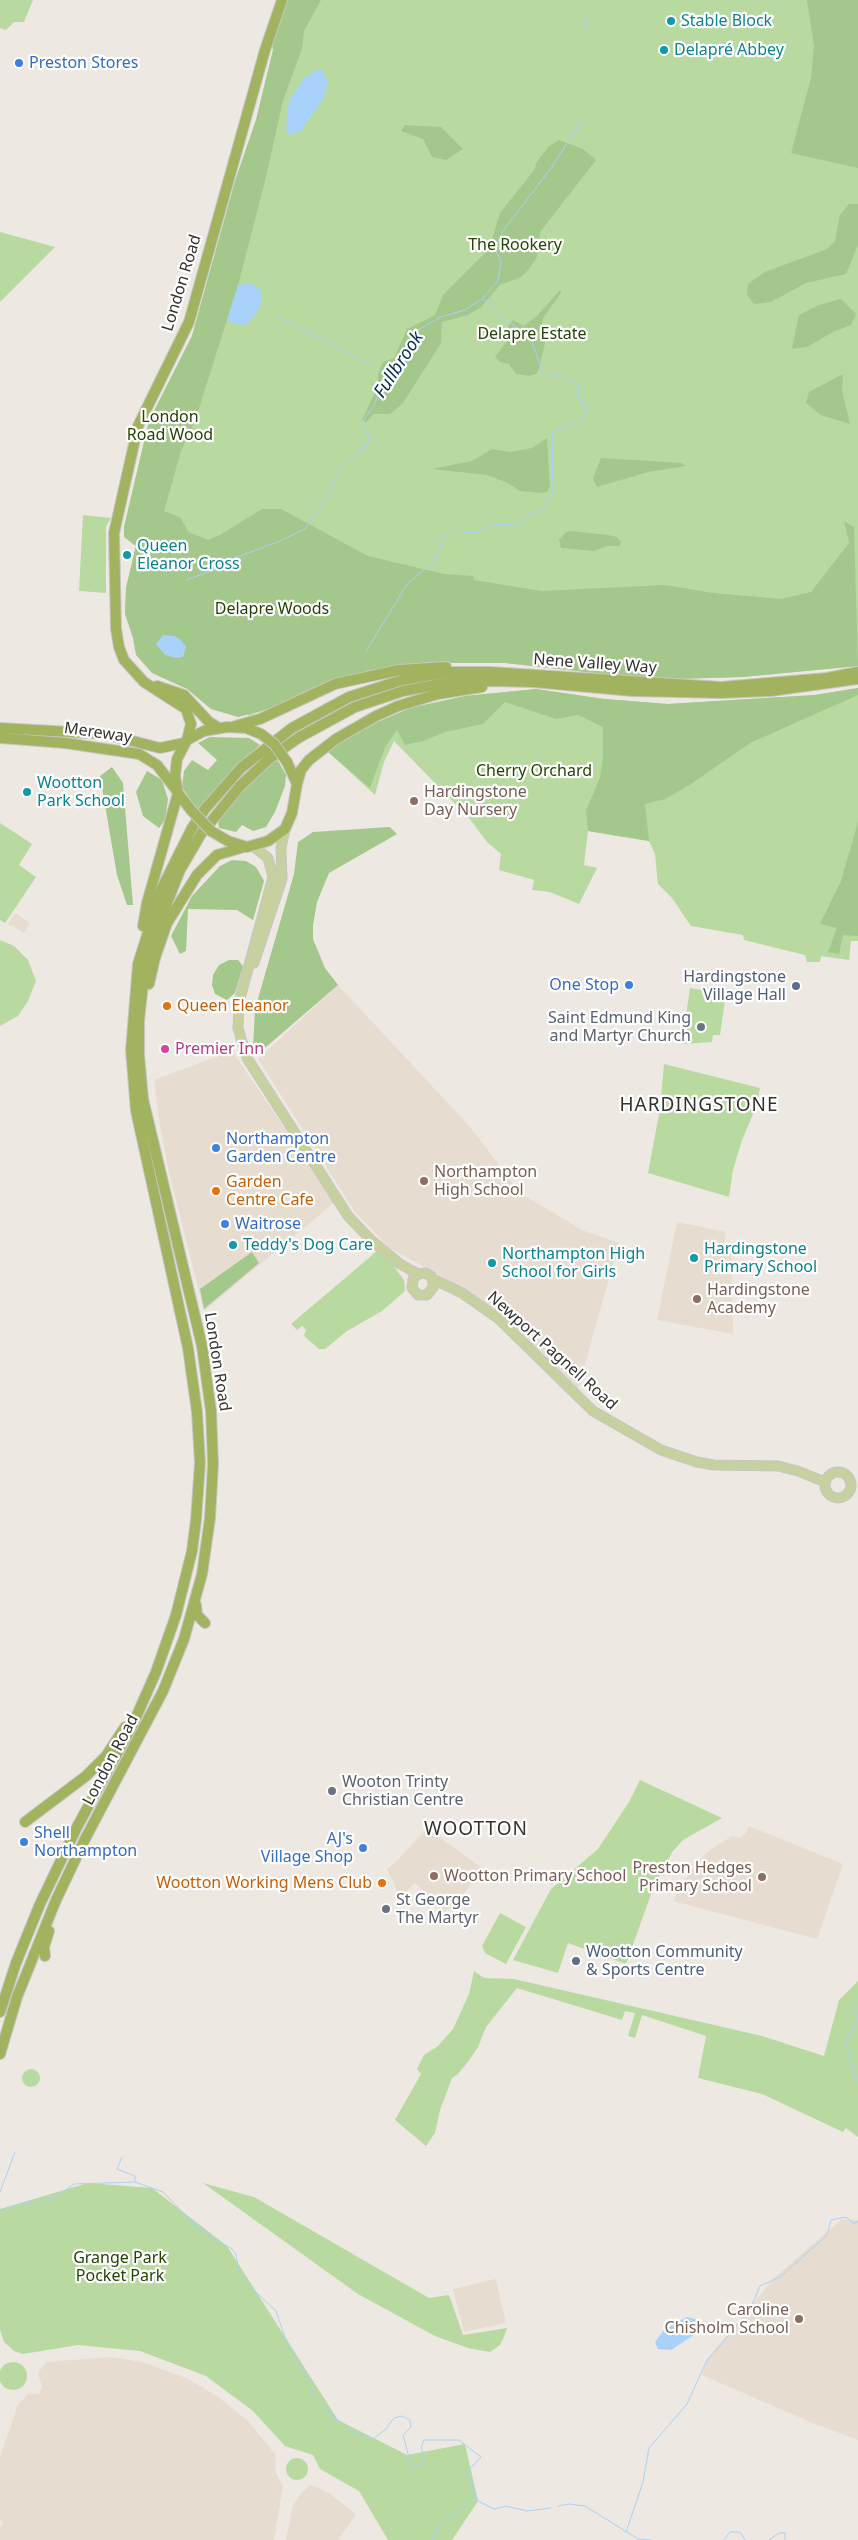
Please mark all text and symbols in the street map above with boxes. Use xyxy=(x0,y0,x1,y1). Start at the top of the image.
place label: Stable Block xyxy=(681,11,772,31)
marker: Stable Block xyxy=(665,15,677,27)
place label: Delapré Abbey xyxy=(674,40,784,60)
marker: Delapré Abbey xyxy=(658,44,670,56)
place label: Preston Stores xyxy=(29,53,138,73)
marker: Preston Stores xyxy=(13,57,25,69)
street label: London Road xyxy=(158,232,206,334)
park label: The Rookery xyxy=(468,235,562,255)
park label: Delapre Estate xyxy=(477,324,587,344)
water label: Fullbrook xyxy=(370,328,428,402)
park label: London Road Wood xyxy=(127,407,213,445)
place label: Queen Eleanor Cross xyxy=(137,536,240,574)
marker: Queen Eleanor Cross xyxy=(121,549,133,561)
park label: Delapre Woods xyxy=(215,599,329,619)
street label: Nene Valley Way xyxy=(533,650,657,678)
street label: Mereway xyxy=(63,719,133,747)
park label: Cherry Orchard xyxy=(476,761,592,781)
place label: Wootton Park School xyxy=(37,773,125,811)
place label: Hardingstone Day Nursery xyxy=(424,782,527,820)
marker: Wootton Park School xyxy=(21,786,33,798)
marker: Hardingstone Day Nursery xyxy=(408,795,420,807)
place label: Hardingstone Village Hall xyxy=(683,967,786,1005)
place label: One Stop xyxy=(549,975,619,995)
marker: One Stop xyxy=(623,979,635,991)
marker: Hardingstone Village Hall xyxy=(790,980,802,992)
place label: Queen Eleanor xyxy=(177,996,289,1016)
marker: Queen Eleanor xyxy=(161,1000,173,1012)
place label: Saint Edmund King and Martyr Church xyxy=(548,1008,691,1046)
marker: Saint Edmund King and Martyr Church xyxy=(695,1021,707,1033)
place label: Premier Inn xyxy=(175,1039,264,1059)
marker: Premier Inn xyxy=(159,1043,171,1055)
district label: HARDINGSTONE xyxy=(618,1095,780,1117)
place label: Northampton Garden Centre xyxy=(226,1129,336,1167)
marker: Northampton Garden Centre xyxy=(210,1142,222,1154)
place label: Northampton High School xyxy=(434,1162,537,1200)
place label: Garden Centre Cafe xyxy=(226,1172,314,1210)
marker: Northampton High School xyxy=(418,1175,430,1187)
marker: Garden Centre Cafe xyxy=(210,1185,222,1197)
place label: Waitrose xyxy=(235,1214,301,1234)
marker: Waitrose xyxy=(219,1218,231,1230)
place label: Teddy's Dog Care xyxy=(243,1235,373,1255)
marker: Teddy's Dog Care xyxy=(227,1239,239,1251)
place label: Hardingstone Primary School xyxy=(704,1239,817,1277)
place label: Northampton High School for Girls xyxy=(502,1244,645,1282)
marker: Hardingstone Primary School xyxy=(688,1252,700,1264)
marker: Northampton High School for Girls xyxy=(486,1257,498,1269)
place label: Hardingstone Academy xyxy=(707,1280,810,1318)
street label: Newport Pagnell Road xyxy=(483,1288,621,1414)
marker: Hardingstone Academy xyxy=(691,1293,703,1305)
street label: London Road xyxy=(200,1311,234,1413)
street label: London Road xyxy=(79,1711,143,1809)
place label: Wooton Trinty Christian Centre xyxy=(342,1772,463,1810)
marker: Wooton Trinty Christian Centre xyxy=(326,1785,338,1797)
district label: WOOTTON xyxy=(423,1819,529,1841)
place label: Shell Northampton xyxy=(34,1823,137,1861)
place label: AJ's Village Shop xyxy=(261,1829,353,1867)
marker: Shell Northampton xyxy=(18,1836,30,1848)
marker: AJ's Village Shop xyxy=(357,1842,369,1854)
place label: Preston Hedges Primary School xyxy=(633,1858,752,1896)
place label: Wootton Primary School xyxy=(444,1866,626,1886)
marker: Wootton Primary School xyxy=(428,1870,440,1882)
marker: Preston Hedges Primary School xyxy=(756,1871,768,1883)
place label: Wootton Working Mens Club xyxy=(156,1873,372,1893)
marker: Wootton Working Mens Club xyxy=(376,1877,388,1889)
place label: St George The Martyr xyxy=(396,1890,479,1928)
marker: St George The Martyr xyxy=(380,1903,392,1915)
place label: Wootton Community & Sports Centre xyxy=(586,1942,743,1980)
marker: Wootton Community & Sports Centre xyxy=(570,1955,582,1967)
park label: Grange Park Pocket Park xyxy=(73,2248,167,2286)
place label: Caroline Chisholm School xyxy=(665,2300,789,2338)
marker: Caroline Chisholm School xyxy=(793,2313,805,2325)

